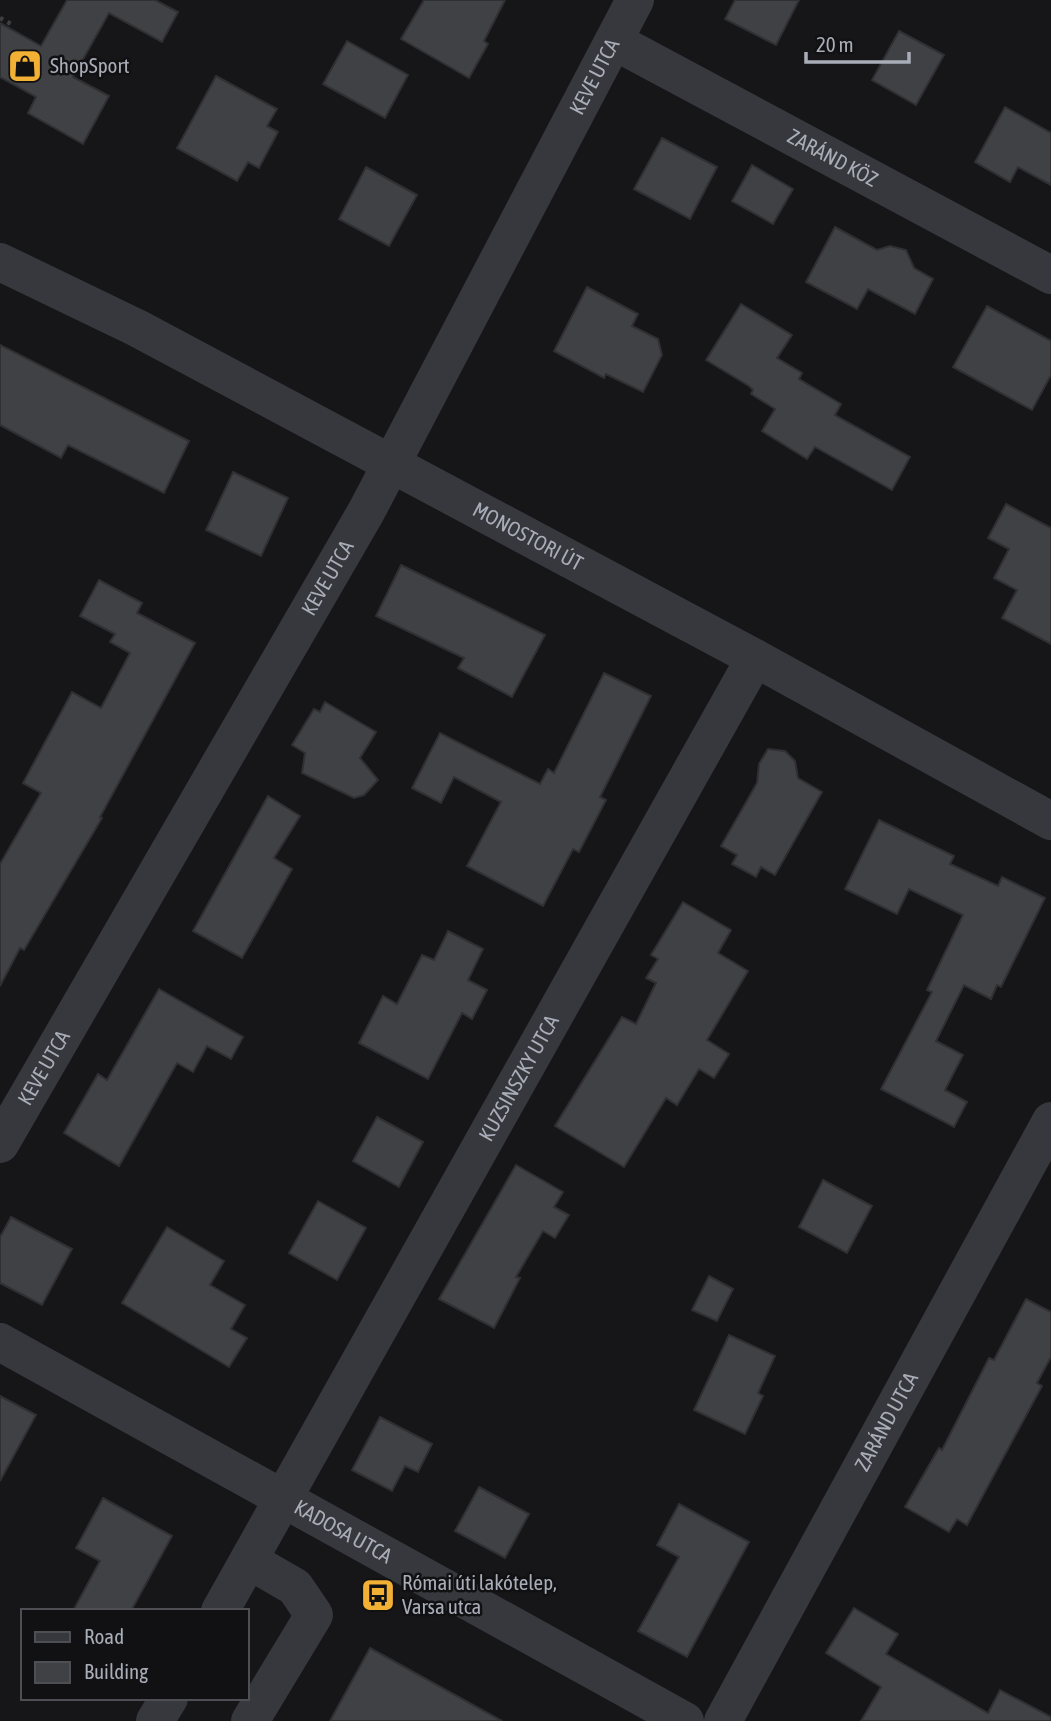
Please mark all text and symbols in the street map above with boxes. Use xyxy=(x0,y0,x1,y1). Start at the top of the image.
scale bar xyxy=(806,21,909,65)
text: 20 m xyxy=(816,32,854,56)
street label: KEVE UTCA xyxy=(564,34,624,118)
shop icon: ShopSport xyxy=(6,47,44,85)
place label: ShopSport xyxy=(50,53,130,77)
street label: ZARÁND KÖZ xyxy=(784,123,882,191)
street label: MONOSTORI ÚT xyxy=(469,497,587,575)
street label: KEVE UTCA xyxy=(296,535,358,619)
street label: KUZSINSZKY UTCA xyxy=(473,1010,563,1145)
street label: KEVE UTCA xyxy=(12,1025,75,1109)
street label: ZARÁND UTCA xyxy=(849,1367,923,1475)
street label: KADOSA UTCA xyxy=(291,1494,397,1568)
place label: Római úti lakótelep, Varsa utca xyxy=(402,1570,557,1618)
bus stop icon: Római úti lakótelep, Varsa utca xyxy=(359,1576,397,1614)
legend xyxy=(21,1609,248,1700)
text: Road xyxy=(84,1624,124,1648)
text: Building xyxy=(84,1659,148,1683)

